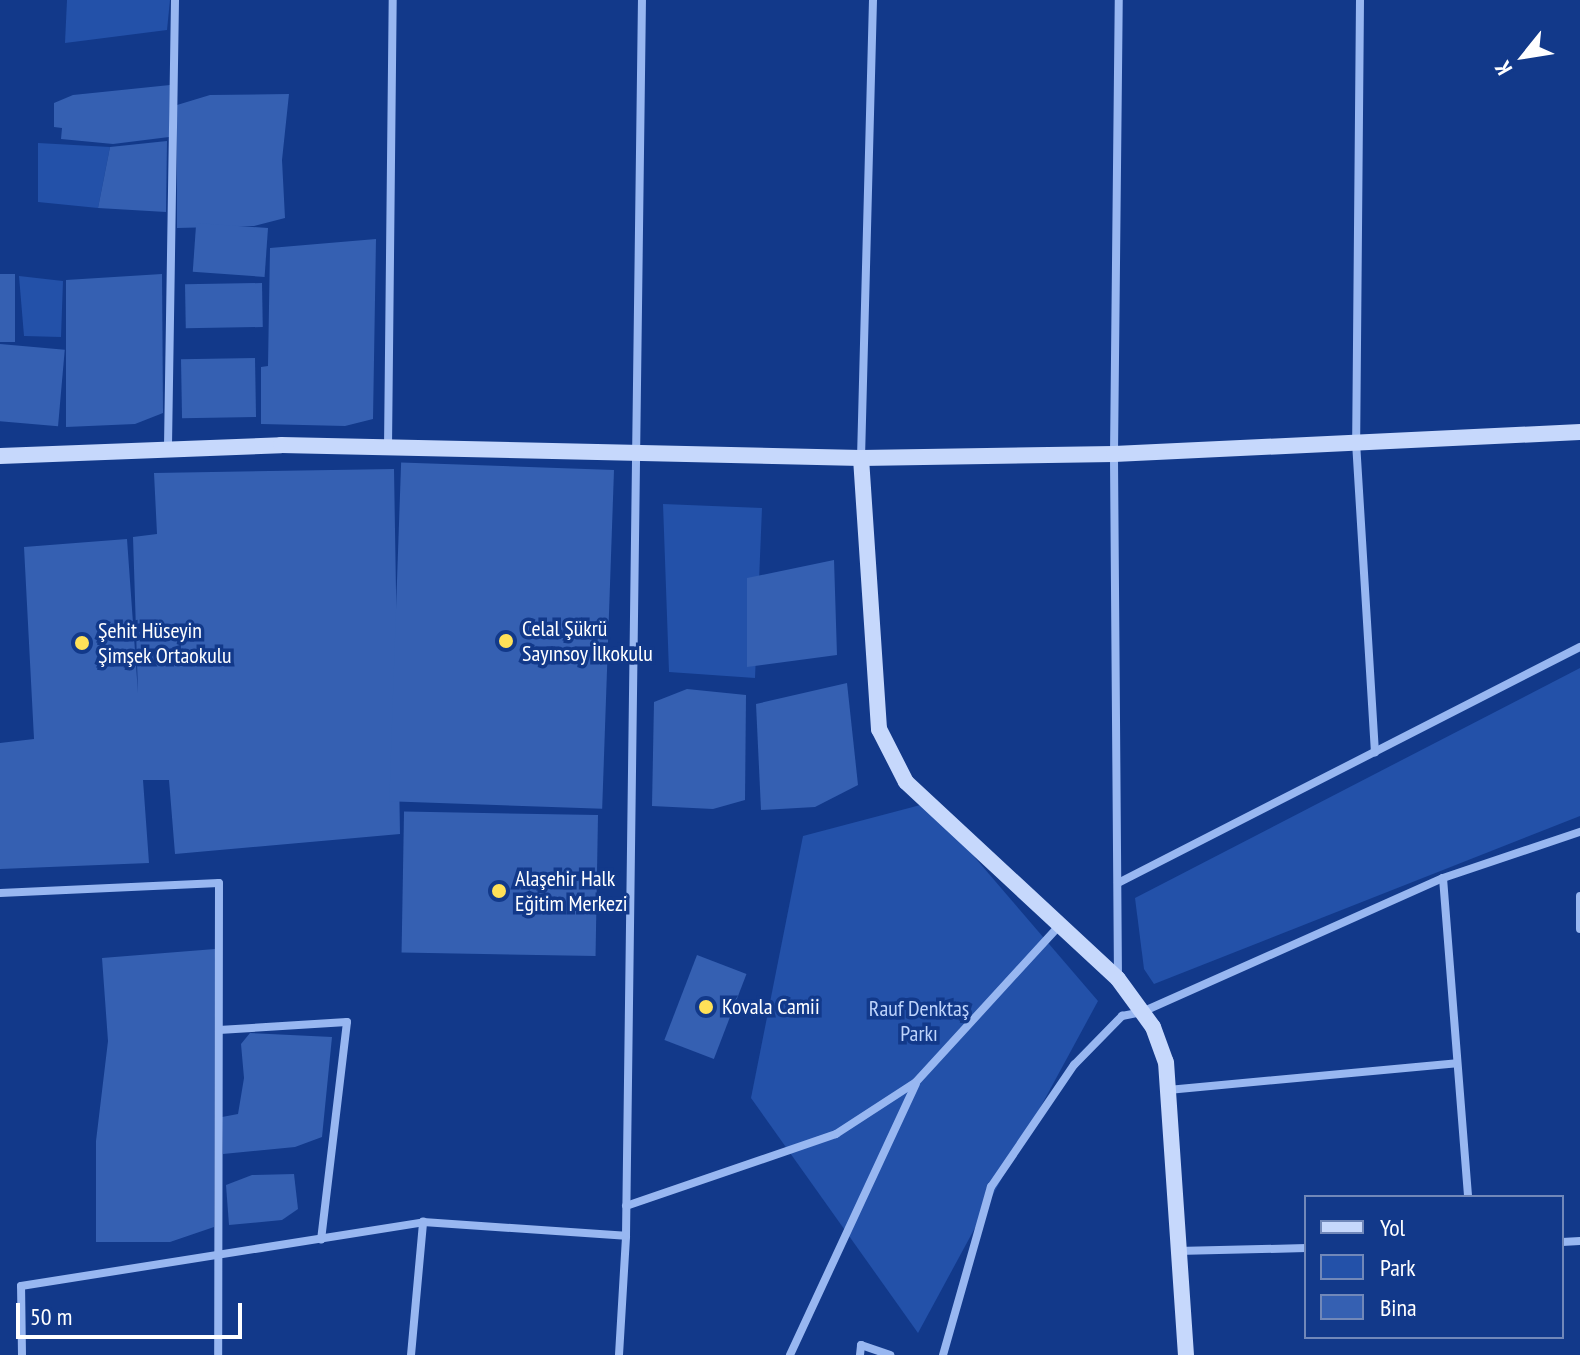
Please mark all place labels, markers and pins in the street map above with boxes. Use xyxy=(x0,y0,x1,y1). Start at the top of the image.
place label: Celal Şükrü Sayınsoy İlkokulu xyxy=(522,615,653,666)
place label: Şehit Hüseyin Şimşek Ortaokulu xyxy=(98,617,232,668)
marker: Celal Şükrü Sayınsoy İlkokulu xyxy=(497,632,515,650)
marker: Şehit Hüseyin Şimşek Ortaokulu xyxy=(73,634,91,652)
place label: Alaşehir Halk Eğitim Merkezi xyxy=(515,865,628,916)
marker: Alaşehir Halk Eğitim Merkezi xyxy=(490,882,508,900)
place label: Kovala Camii xyxy=(722,994,820,1020)
marker: Kovala Camii xyxy=(697,998,715,1016)

